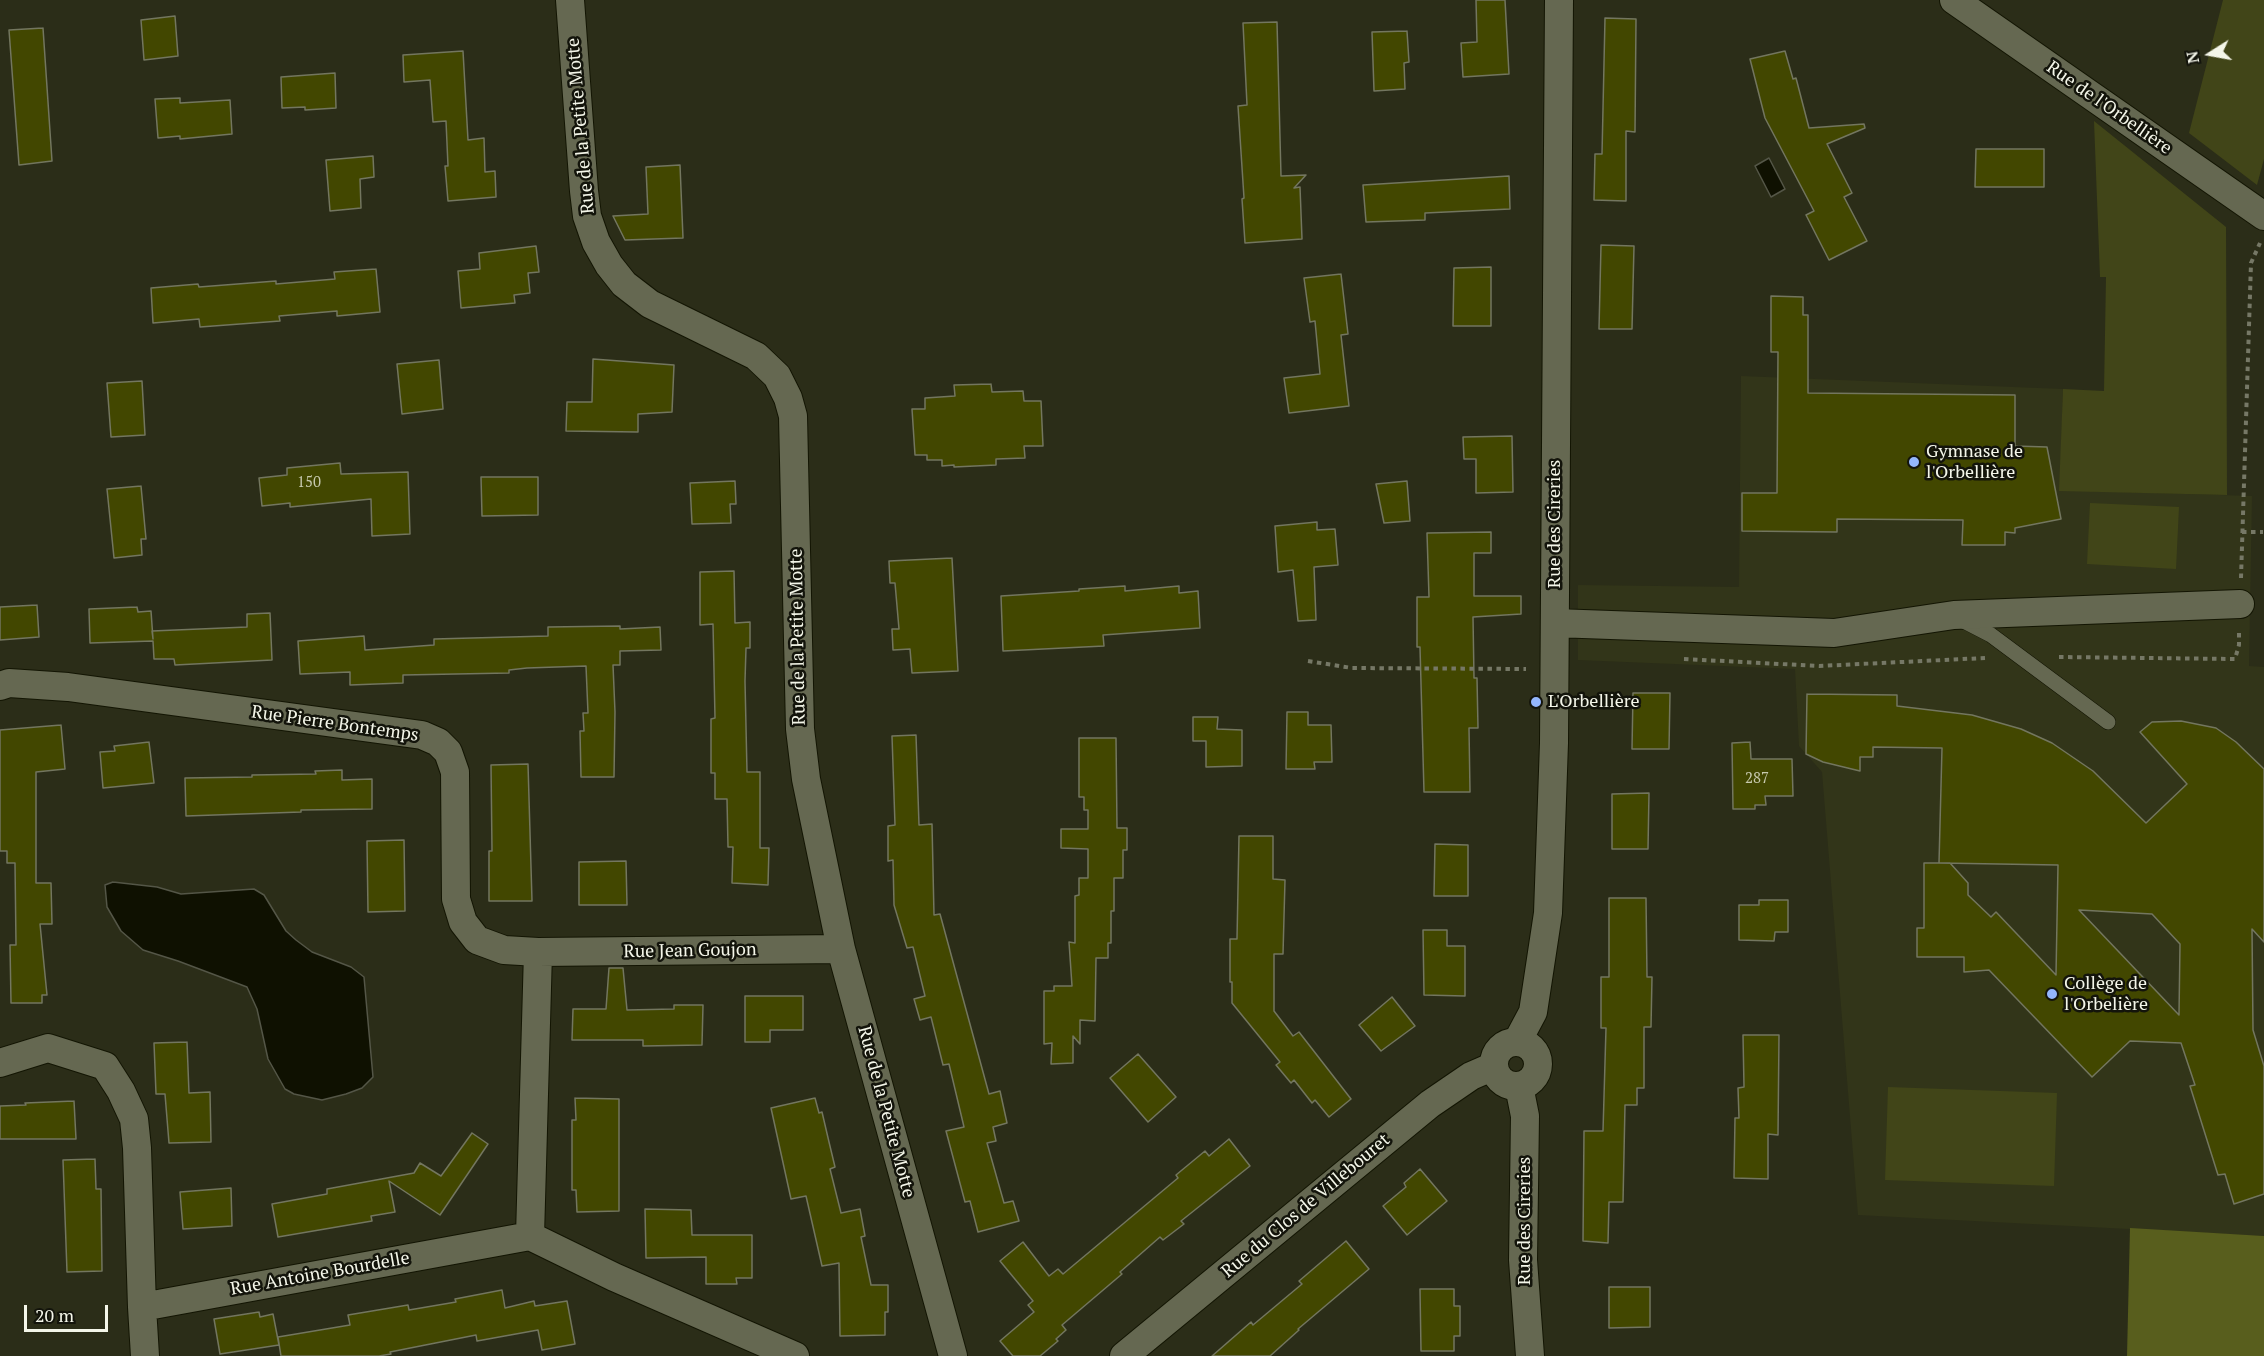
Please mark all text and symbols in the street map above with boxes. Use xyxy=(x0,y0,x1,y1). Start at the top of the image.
north arrow xyxy=(2180,24,2240,84)
street label: Rue de la Petite Motte xyxy=(563,37,599,215)
text: N xyxy=(2180,49,2204,65)
street label: Rue de l'Orbellière xyxy=(2042,57,2176,159)
place label: Gymnase de l'Orbellière xyxy=(1926,441,2023,484)
marker: Gymnase de l'Orbellière xyxy=(1907,455,1921,469)
street label: Rue des Cireries xyxy=(1544,460,1566,588)
house number: 150 xyxy=(297,474,321,492)
street label: Rue de la Petite Motte xyxy=(786,548,810,726)
place label: L'Orbellière xyxy=(1548,691,1640,713)
marker: L'Orbellière xyxy=(1529,695,1543,709)
street label: Rue Pierre Bontemps xyxy=(250,702,420,746)
house number: 287 xyxy=(1745,770,1769,788)
street label: Rue Jean Goujon xyxy=(623,939,757,963)
place label: Collège de l'Orbelière xyxy=(2064,973,2148,1016)
marker: Collège de l'Orbelière xyxy=(2045,987,2059,1001)
street label: Rue de la Petite Motte xyxy=(853,1024,919,1200)
street label: Rue du Clos de Villebouret xyxy=(1218,1129,1394,1283)
street label: Rue des Cireries xyxy=(1514,1157,1536,1285)
street label: Rue Antoine Bourdelle xyxy=(229,1248,411,1300)
scale bar xyxy=(27,1293,111,1331)
text: 20 m xyxy=(35,1303,74,1327)

